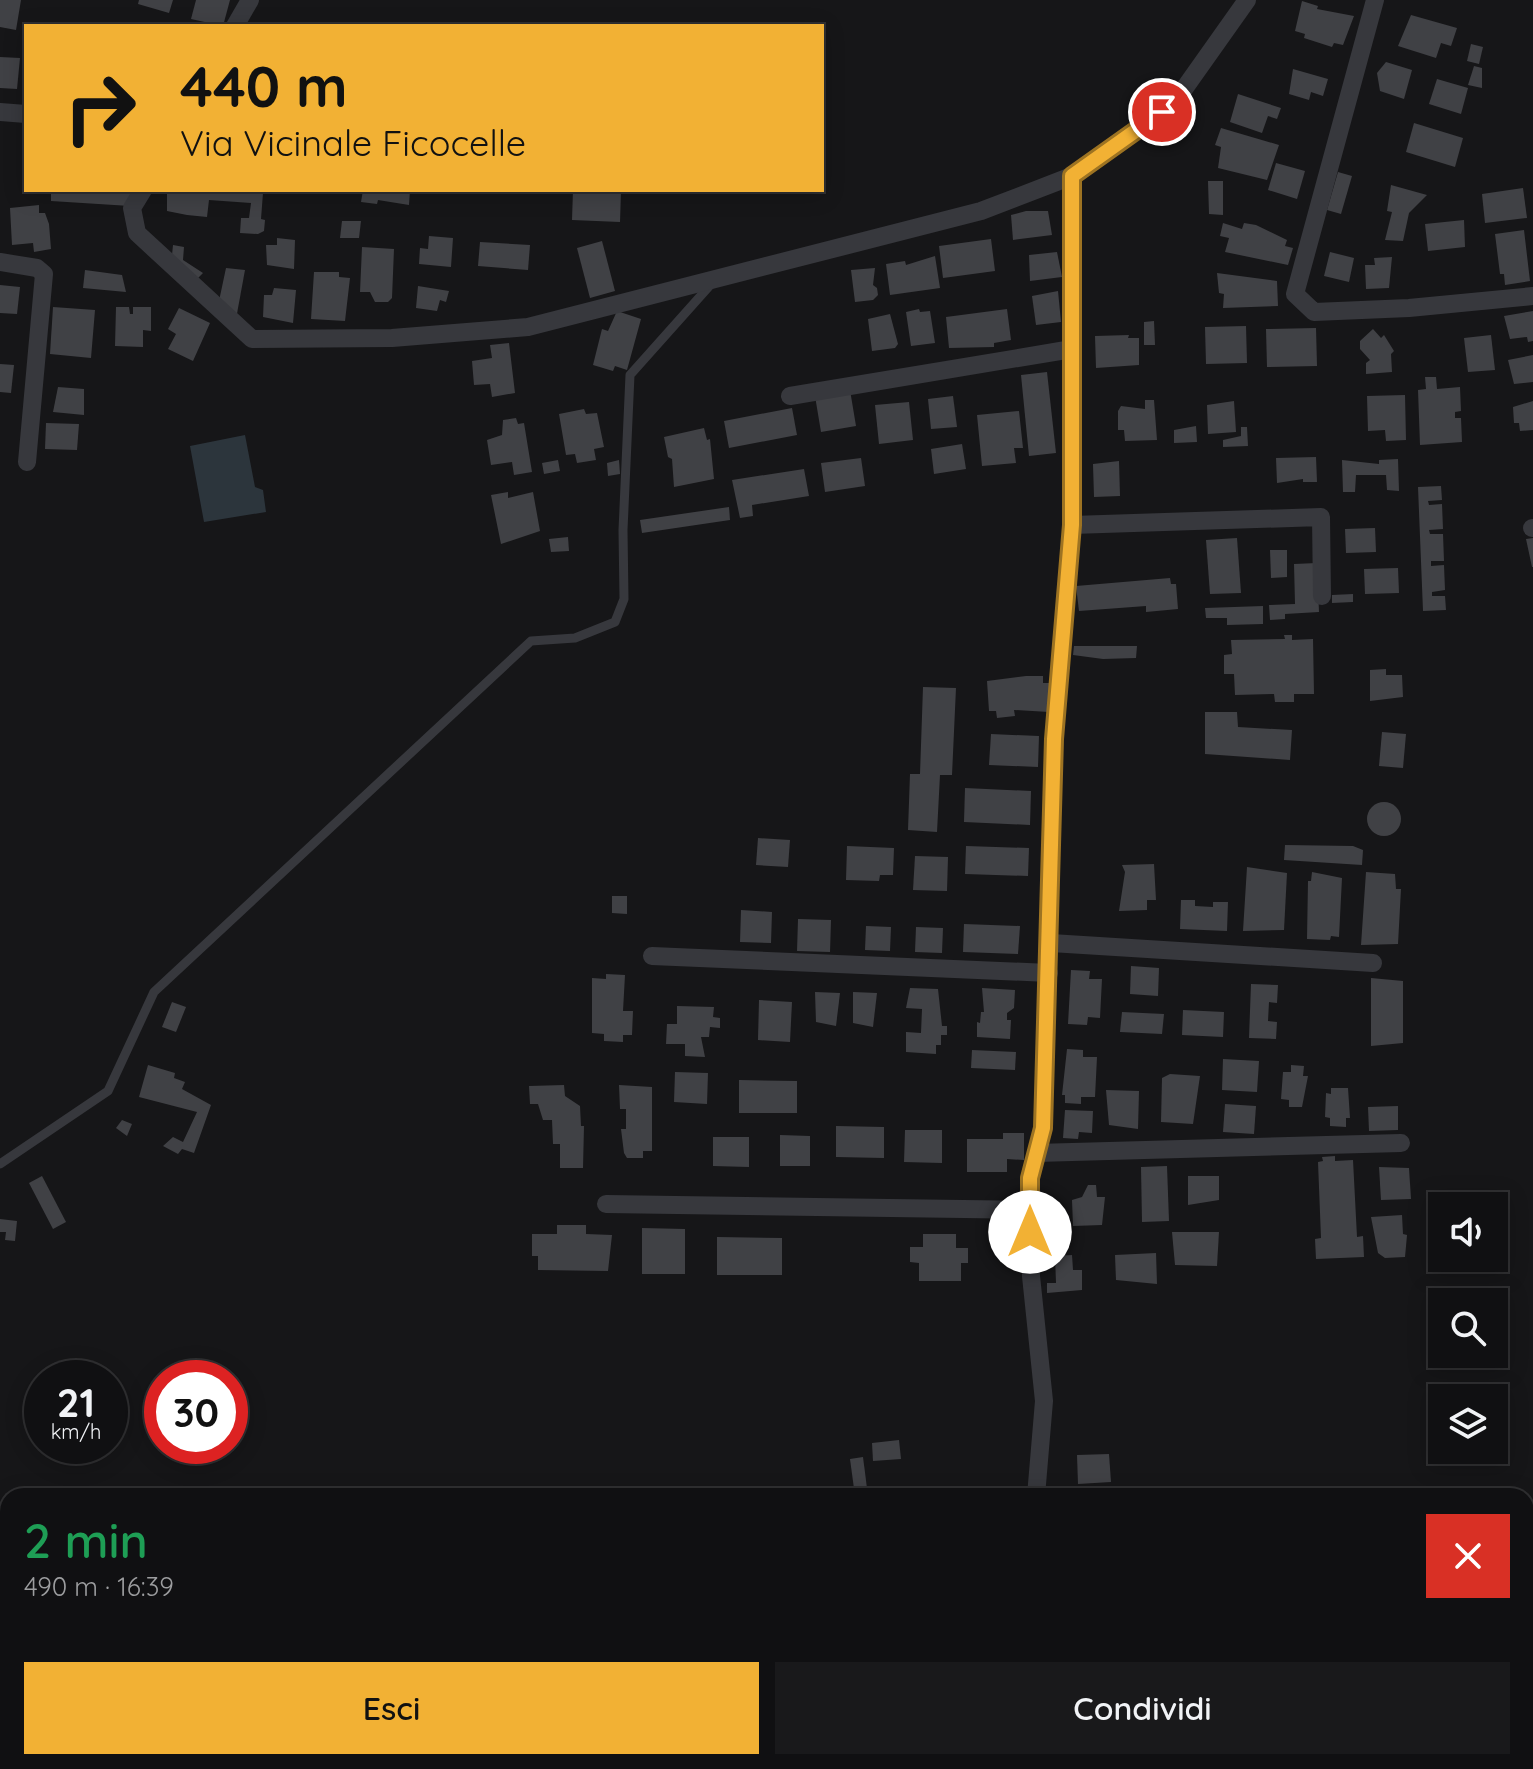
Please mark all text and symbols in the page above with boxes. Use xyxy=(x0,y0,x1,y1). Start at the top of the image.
text: 440 m xyxy=(180,51,348,121)
icon: right xyxy=(48,56,152,160)
pin xyxy=(1128,78,1196,146)
icon: arrive xyxy=(1140,90,1184,134)
text: Via Vicinale Ficocelle xyxy=(180,120,526,165)
position arrow xyxy=(988,1190,1072,1274)
map controls xyxy=(1428,1192,1508,1464)
button: sound xyxy=(1428,1192,1508,1272)
button: search xyxy=(1428,1288,1508,1368)
speed limit sign: 30 xyxy=(144,1360,248,1464)
text: 21 xyxy=(57,1377,95,1427)
button: layers xyxy=(1428,1384,1508,1464)
text: km/h xyxy=(51,1419,101,1444)
text: 2 min xyxy=(24,1510,148,1570)
button: close xyxy=(1426,1514,1510,1598)
text: 490 m · 16:39 xyxy=(24,1570,174,1603)
button: Esci xyxy=(24,1662,759,1754)
button: Condividi xyxy=(775,1662,1510,1754)

